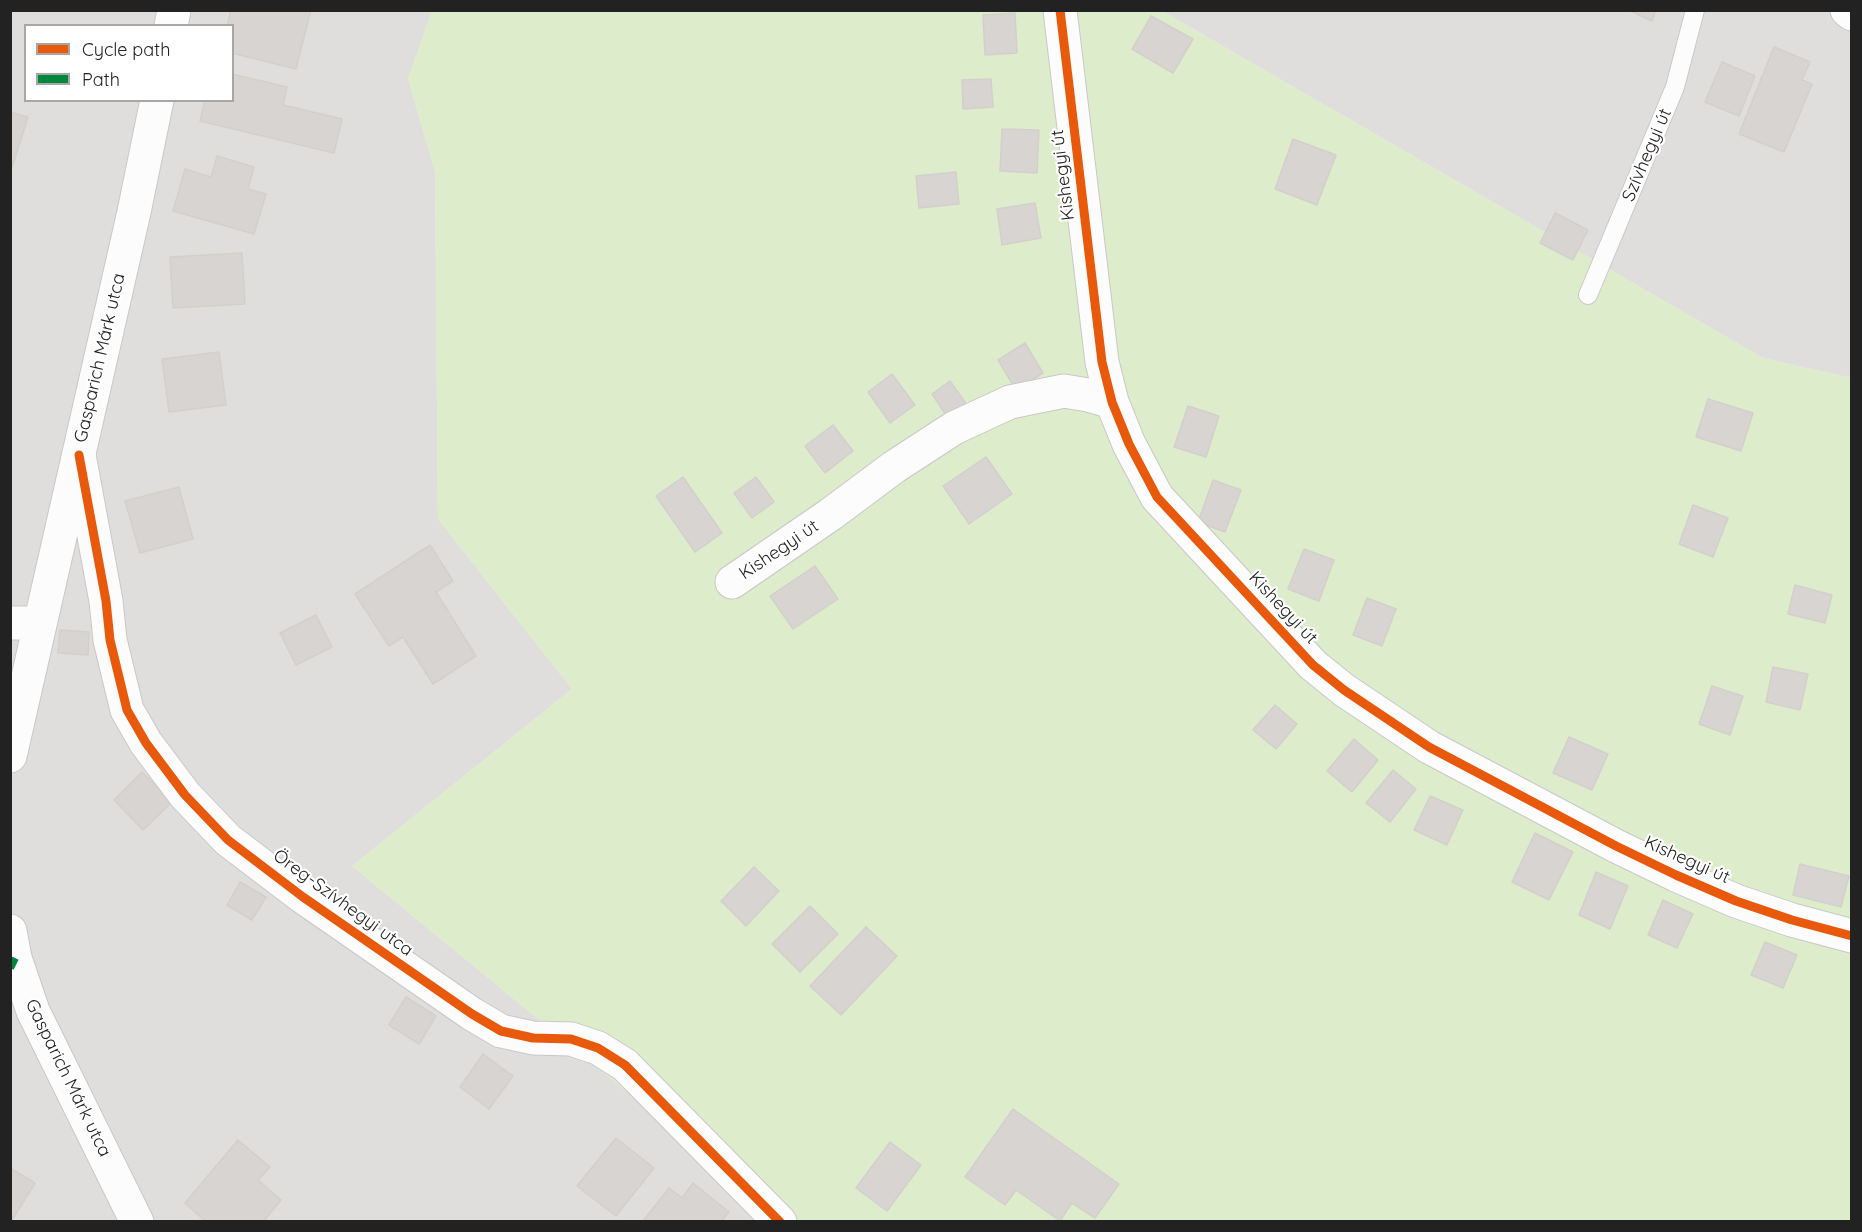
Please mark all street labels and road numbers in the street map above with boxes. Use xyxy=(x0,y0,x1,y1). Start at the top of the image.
street label: Szívhegyi út xyxy=(1618,105,1676,205)
street label: Kishegyi út xyxy=(1047,128,1079,222)
street label: Gasparich Márk utca xyxy=(70,271,130,445)
street label: Kishegyi út xyxy=(735,516,823,584)
street label: Kishegyi út xyxy=(1244,567,1322,649)
street label: Kishegyi út xyxy=(1641,832,1733,888)
street label: Öreg-Szívhegyi utca xyxy=(269,845,417,961)
street label: Gasparich Márk utca xyxy=(20,996,116,1160)

